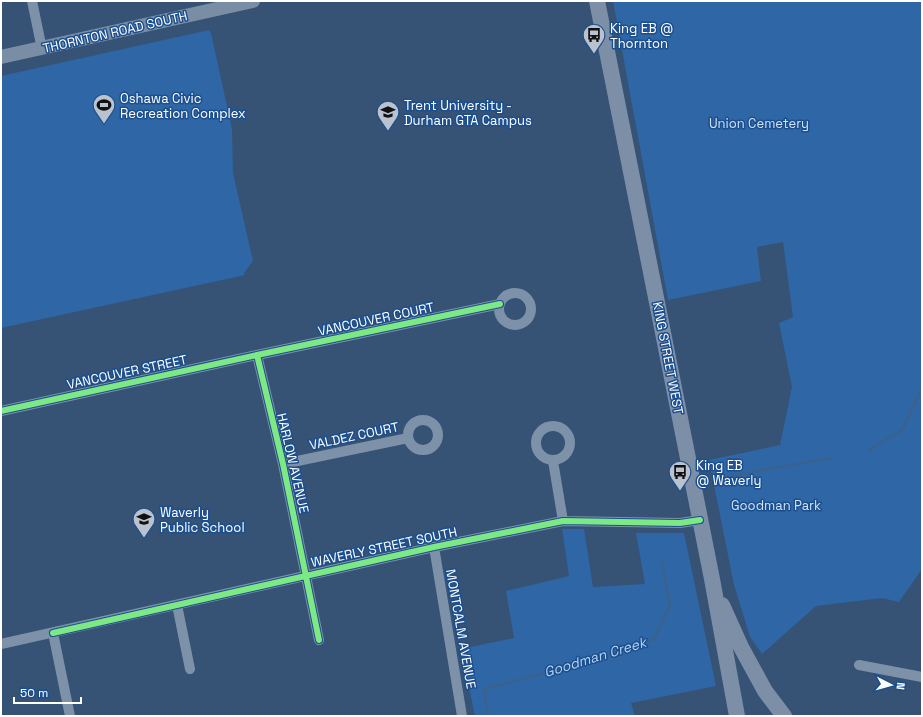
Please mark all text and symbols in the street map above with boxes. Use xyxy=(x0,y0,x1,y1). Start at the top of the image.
street label: THORNTON ROAD SOUTH xyxy=(41,7,189,57)
place label: King EB @ Thornton xyxy=(610,20,673,52)
bus stop icon: King EB @ Thornton xyxy=(581,22,607,55)
place label: Oshawa Civic Recreation Complex xyxy=(120,90,246,122)
sports icon: Oshawa Civic Recreation Complex xyxy=(91,92,117,125)
place label: Trent University - Durham GTA Campus xyxy=(404,97,532,129)
school or university icon: Trent University - Durham GTA Campus xyxy=(375,99,401,132)
park label: Union Cemetery xyxy=(709,115,809,132)
street label: VANCOUVER COURT xyxy=(316,298,436,340)
street label: KING STREET WEST xyxy=(649,300,687,416)
street label: VANCOUVER STREET xyxy=(65,351,189,393)
street label: HARLOW AVENUE xyxy=(273,411,313,515)
street label: VALDEZ COURT xyxy=(308,418,401,454)
place label: King EB @ Waverly xyxy=(696,457,761,489)
bus stop icon: King EB @ Waverly xyxy=(667,459,693,492)
park label: Goodman Park xyxy=(731,497,821,514)
place label: Waverly Public School xyxy=(160,504,245,536)
school or university icon: Waverly Public School xyxy=(131,506,157,539)
street label: WAVERLY STREET SOUTH xyxy=(309,523,459,571)
street label: MONTCALM AVENUE xyxy=(442,568,480,690)
water label: Goodman Creek xyxy=(542,632,650,681)
north arrow xyxy=(871,665,911,705)
scale bar xyxy=(14,679,81,705)
text: N xyxy=(894,682,908,690)
text: 50 m xyxy=(20,685,48,701)

